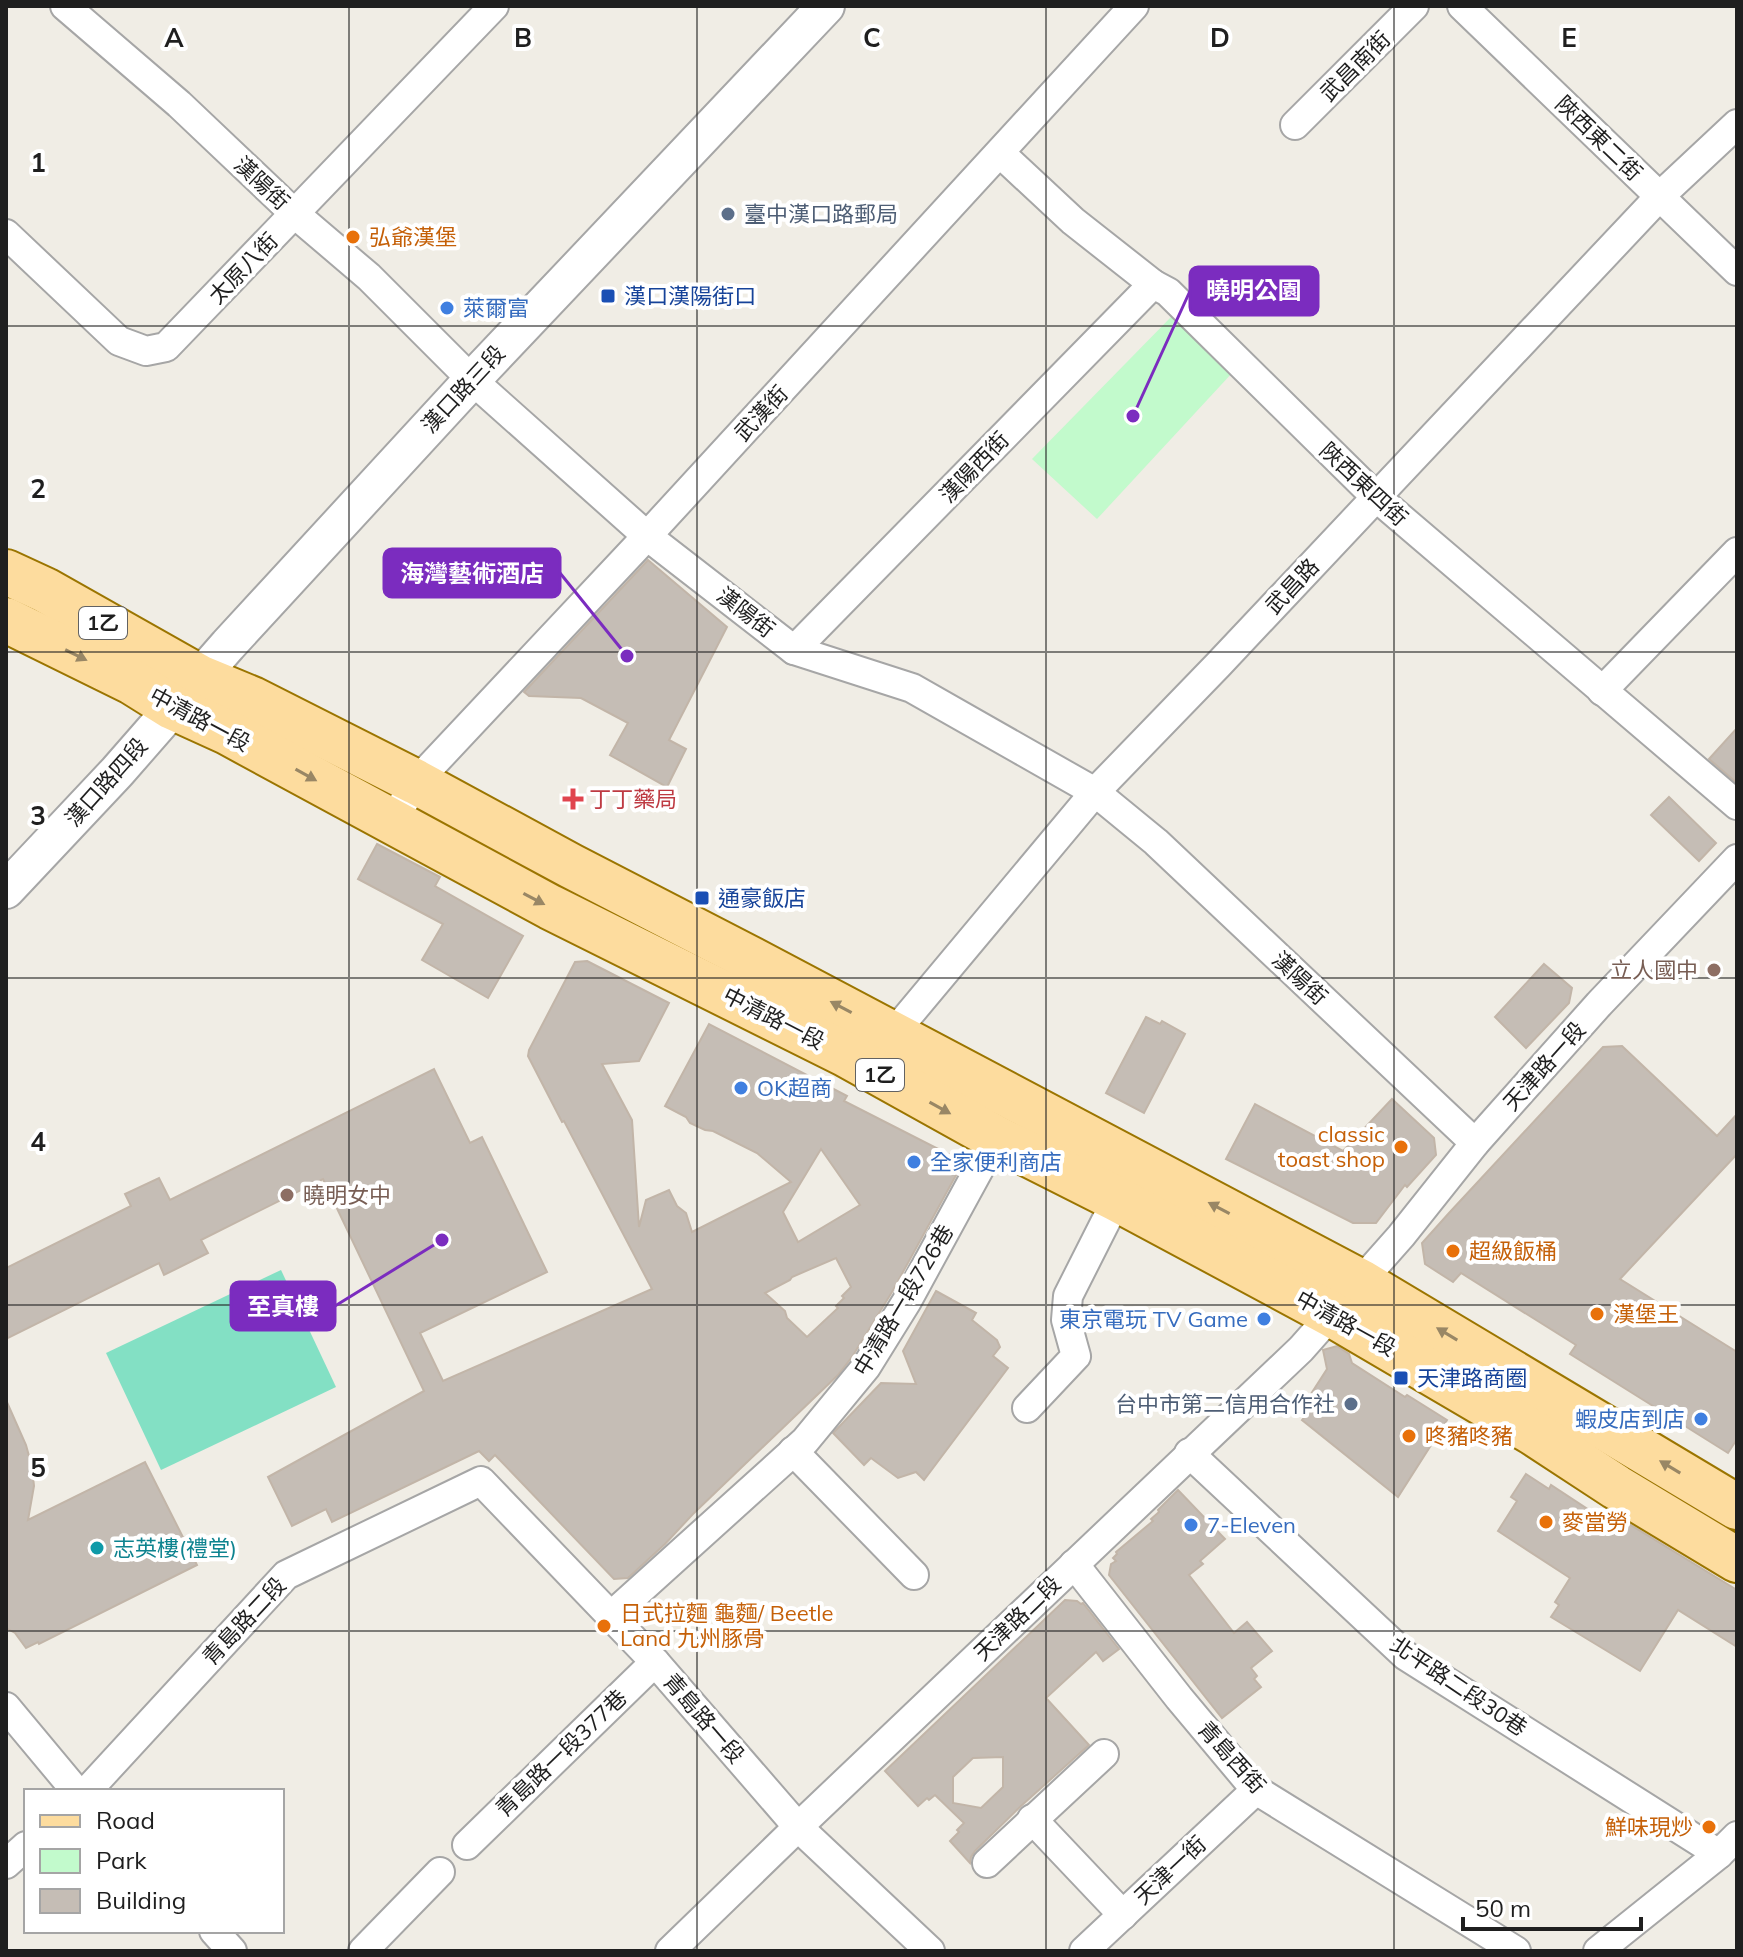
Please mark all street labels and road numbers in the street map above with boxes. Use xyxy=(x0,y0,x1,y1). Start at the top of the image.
street label: 武昌南街 xyxy=(1314,25,1396,107)
street label: 陜西東二街 xyxy=(1550,90,1648,186)
street label: 漢陽街 xyxy=(228,150,296,216)
street label: 太原八街 xyxy=(202,227,284,309)
street label: 漢口路三段 xyxy=(415,339,511,439)
street label: 武漢街 xyxy=(728,379,794,447)
street label: 漢陽西街 xyxy=(933,426,1015,508)
street label: 陜西東四街 xyxy=(1314,436,1414,532)
street label: 武昌路 xyxy=(1259,552,1325,620)
street label: 漢陽街 xyxy=(711,581,781,643)
road number: 1乙 xyxy=(79,607,127,639)
street label: 中清路一段 xyxy=(145,681,255,757)
street label: 漢口路四段 xyxy=(59,732,153,832)
street label: 漢陽街 xyxy=(1266,945,1334,1011)
street label: 中清路一段 xyxy=(719,981,829,1055)
street label: 天津路一段 xyxy=(1497,1016,1591,1116)
road number: 1乙 xyxy=(856,1059,904,1091)
street label: 中清路一段726巷 xyxy=(847,1219,959,1381)
street label: 中清路一段 xyxy=(1291,1284,1401,1362)
street label: 天津路二段 xyxy=(968,1570,1066,1666)
street label: 青島路二段 xyxy=(196,1571,292,1671)
street label: 北平路二段30巷 xyxy=(1386,1630,1532,1742)
street label: 青島路一段 xyxy=(657,1667,751,1769)
street label: 青島路一段377巷 xyxy=(490,1683,632,1823)
street label: 青島西街 xyxy=(1192,1715,1272,1799)
street label: 天津一街 xyxy=(1128,1830,1212,1910)

